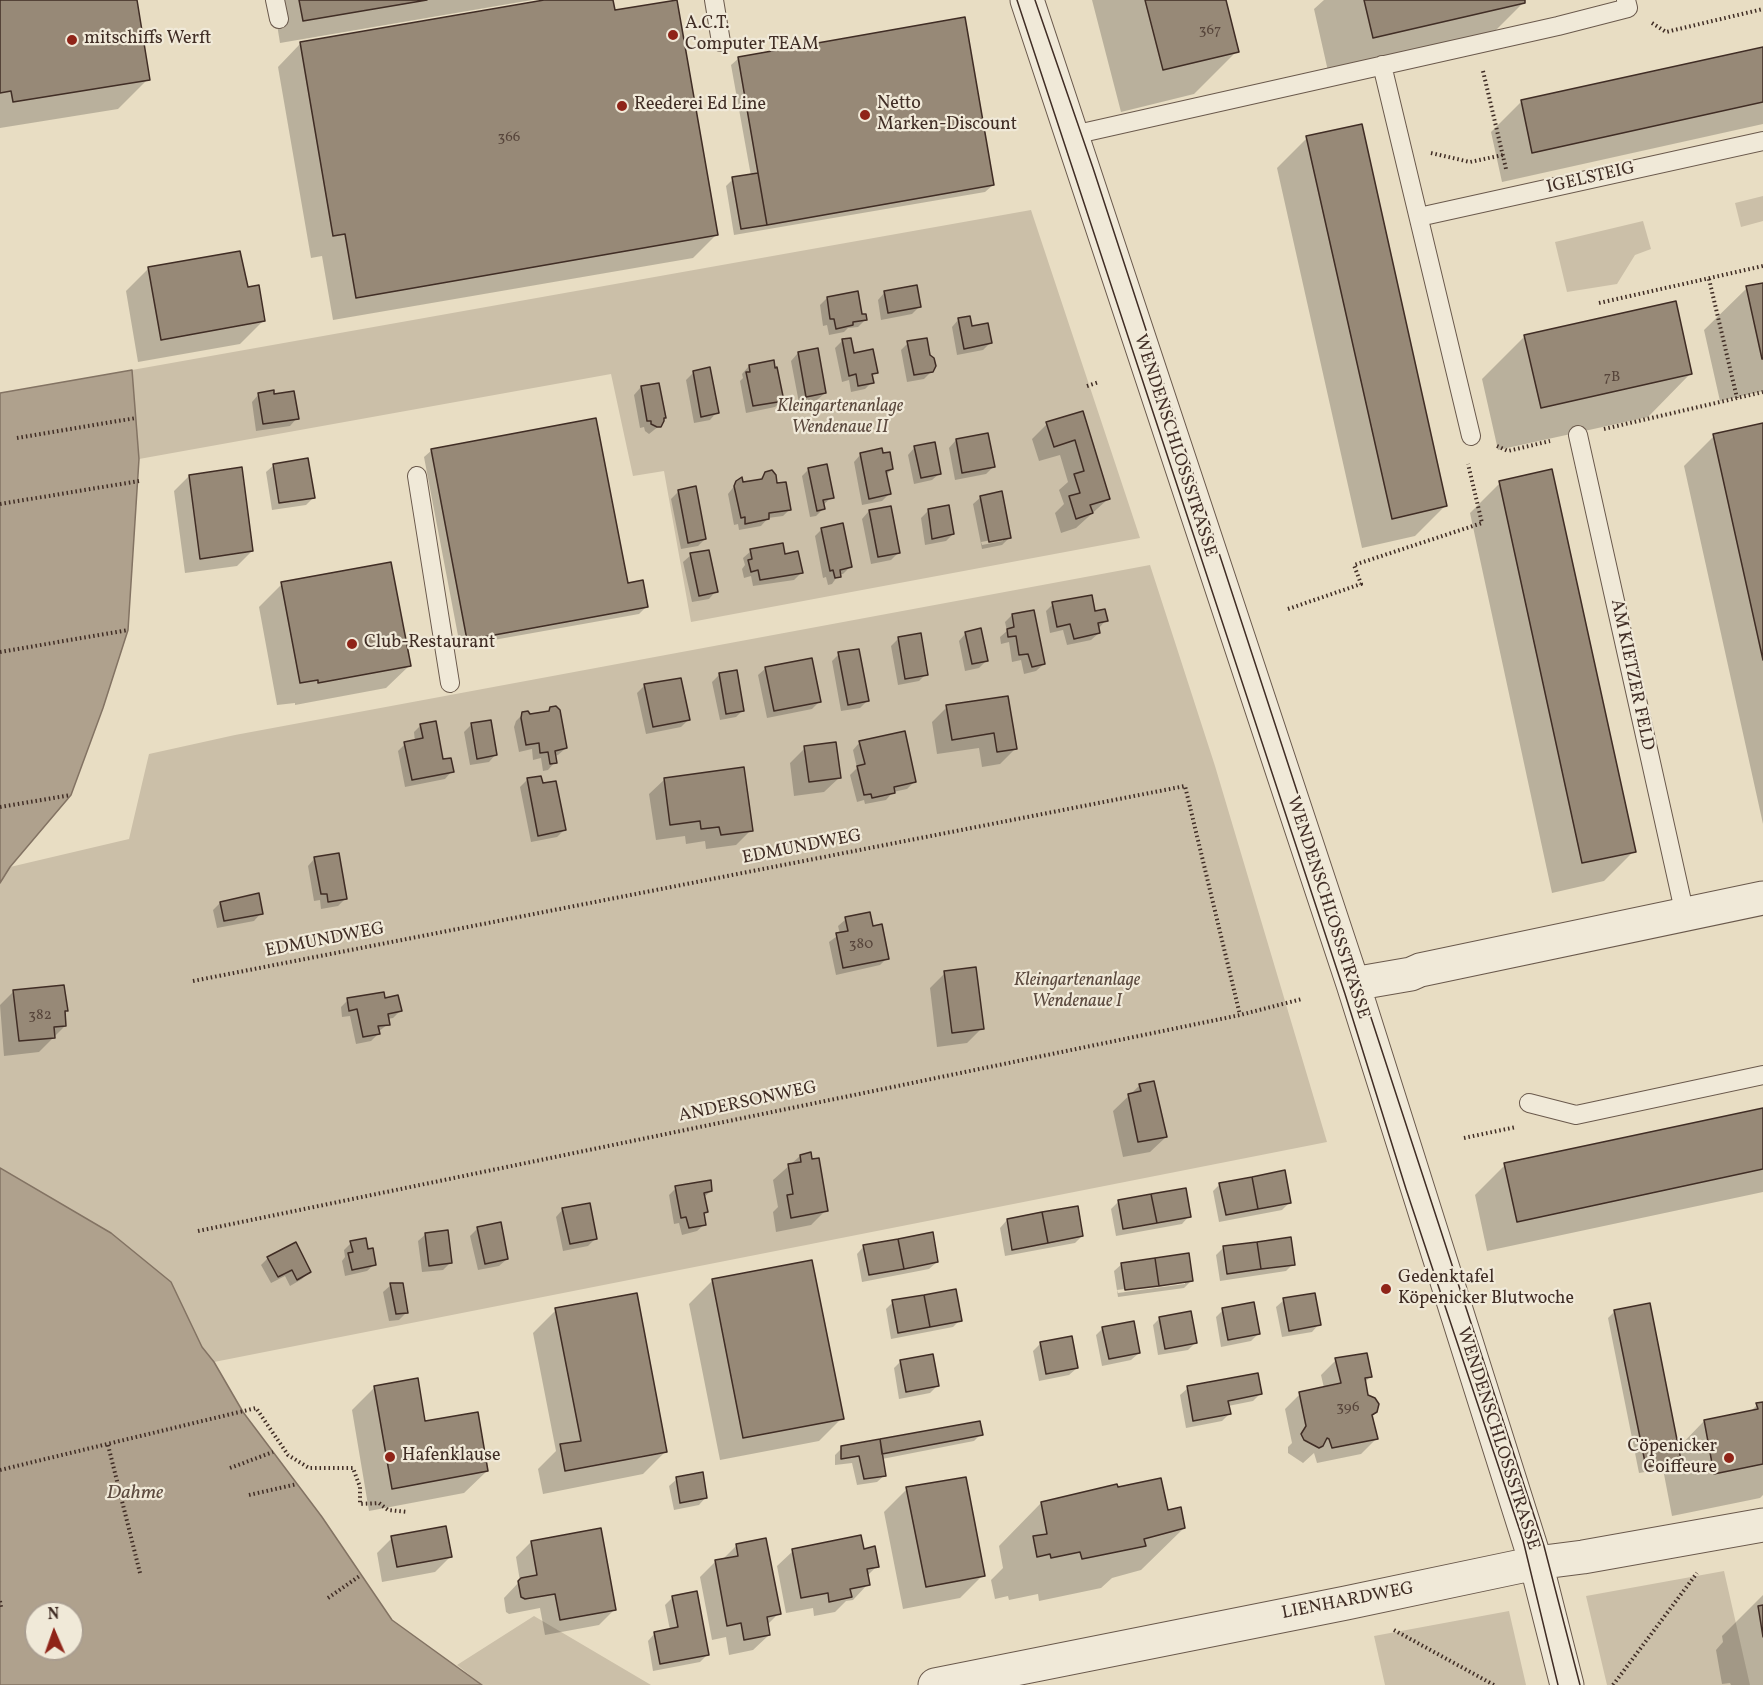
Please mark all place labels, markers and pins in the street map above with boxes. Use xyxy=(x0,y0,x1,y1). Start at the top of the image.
place label: A.C.T. Computer TEAM xyxy=(685,14,819,57)
marker: A.C.T. Computer TEAM xyxy=(666,28,680,42)
place label: mitschiffs Werft xyxy=(84,29,211,51)
marker: mitschiffs Werft xyxy=(65,33,79,47)
place label: Netto Marken-Discount xyxy=(877,94,1017,136)
place label: Reederei Ed Line xyxy=(634,95,766,117)
marker: Reederei Ed Line xyxy=(615,99,629,113)
marker: Netto Marken-Discount xyxy=(858,108,872,122)
place label: Club-Restaurant xyxy=(364,633,495,655)
marker: Club-Restaurant xyxy=(345,637,359,651)
place label: Gedenktafel Köpenicker Blutwoche xyxy=(1398,1268,1574,1310)
marker: Gedenktafel Köpenicker Blutwoche xyxy=(1379,1282,1393,1296)
place label: Cöpenicker Coiffeure xyxy=(1627,1437,1717,1480)
place label: Hafenklause xyxy=(402,1446,500,1468)
marker: Hafenklause xyxy=(383,1450,397,1464)
marker: Cöpenicker Coiffeure xyxy=(1722,1451,1736,1465)

